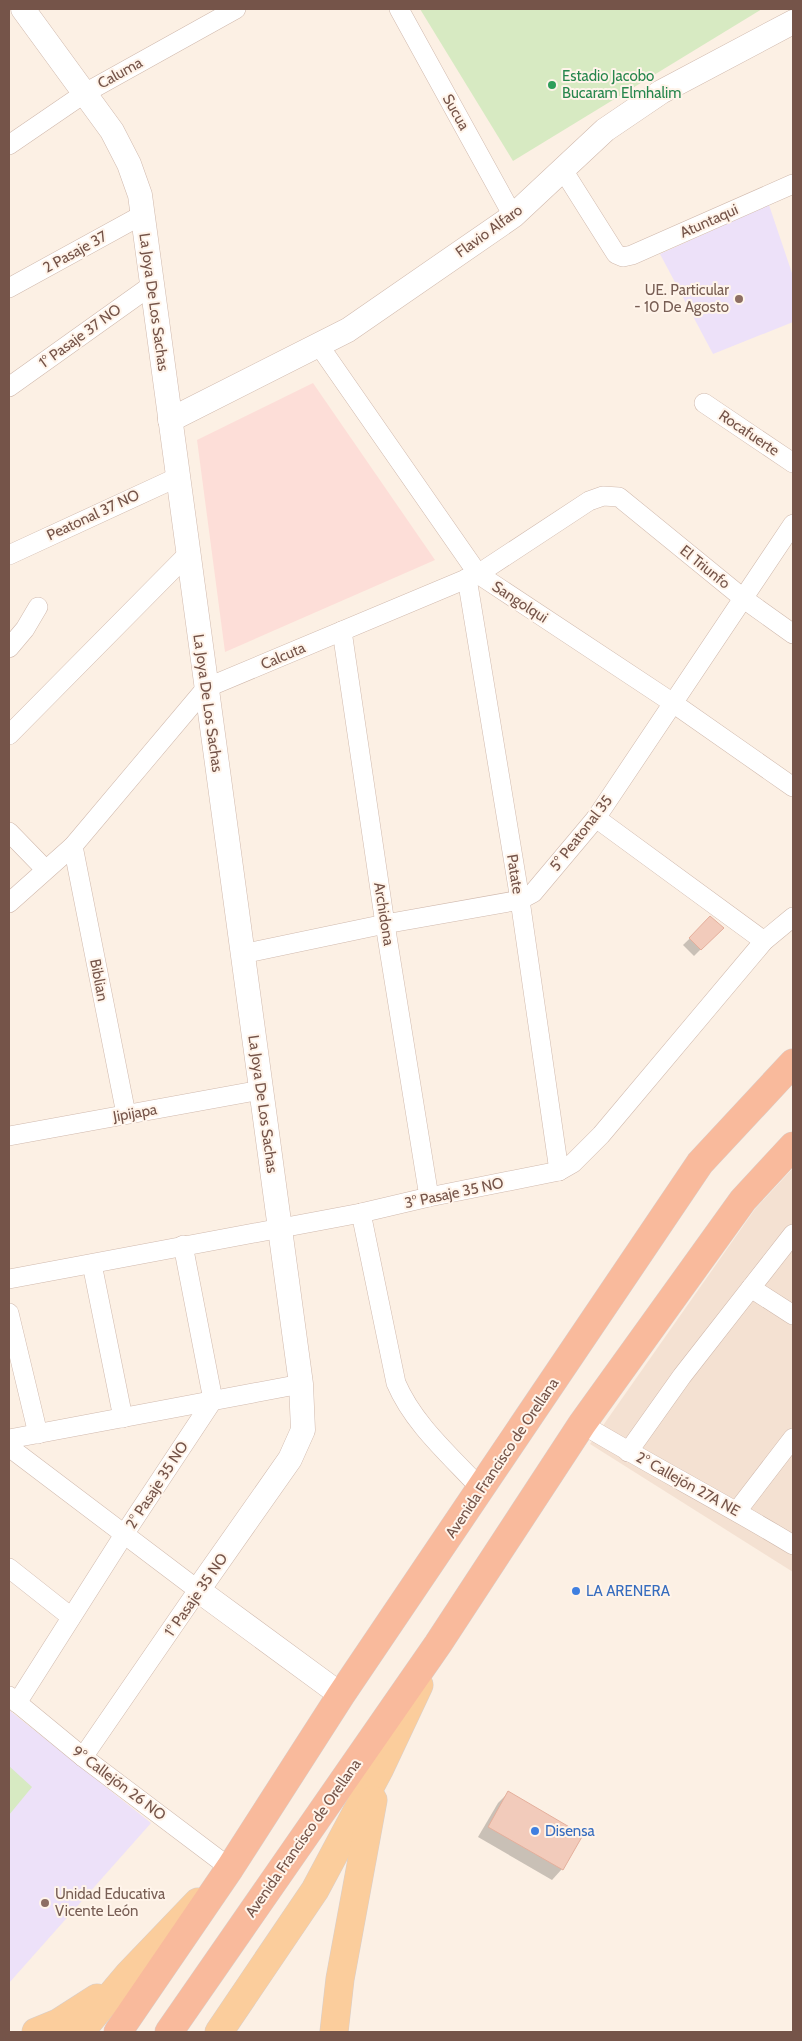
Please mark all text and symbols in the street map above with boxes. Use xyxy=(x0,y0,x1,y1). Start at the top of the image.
street label: Caluma xyxy=(95,53,146,93)
place label: Estadio Jacobo Bucaram Elmhalim xyxy=(562,67,681,102)
marker: Estadio Jacobo Bucaram Elmhalim xyxy=(546,79,558,91)
street label: Sucua xyxy=(439,91,474,134)
street label: Atuntaqui xyxy=(677,200,741,242)
street label: Flavio Alfaro xyxy=(452,201,526,261)
street label: 2 Pasaje 37 xyxy=(40,227,110,277)
street label: La Joya De Los Sachas xyxy=(135,232,173,372)
place label: UE. Particular - 10 De Agosto xyxy=(634,281,729,316)
marker: UE. Particular - 10 De Agosto xyxy=(733,293,745,305)
street label: 1° Pasaje 37 NO xyxy=(35,300,125,372)
street label: Rocafuerte xyxy=(715,406,783,460)
street label: Peatonal 37 NO xyxy=(44,486,142,544)
street label: El Triunfo xyxy=(676,541,734,593)
street label: Sangolqui xyxy=(489,577,551,627)
street label: La Joya De Los Sachas xyxy=(189,633,227,773)
street label: Calcuta xyxy=(258,638,309,673)
street label: 5° Peatonal 35 xyxy=(546,792,616,874)
street label: Patate xyxy=(503,853,527,896)
street label: Archidona xyxy=(370,881,398,948)
street label: Biblian xyxy=(86,957,112,1003)
street label: La Joya De Los Sachas xyxy=(244,1034,282,1174)
street label: Jipijapa xyxy=(111,1100,159,1126)
street label: 3° Pasaje 35 NO xyxy=(403,1174,505,1212)
street label: Avenida Francisco de Orellana xyxy=(442,1374,563,1541)
street label: 2° Pasaje 35 NO xyxy=(122,1438,192,1532)
street label: 2° Callejón 27A NE xyxy=(633,1448,743,1520)
street label: 1° Pasaje 35 NO xyxy=(161,1550,231,1640)
place label: LA ARENERA xyxy=(586,1582,671,1600)
marker: LA ARENERA xyxy=(570,1585,582,1597)
street label: 9° Callejón 26 NO xyxy=(69,1742,169,1824)
street label: Avenida Francisco de Orellana xyxy=(241,1755,365,1921)
place label: Disensa xyxy=(545,1822,595,1840)
marker: Disensa xyxy=(529,1825,541,1837)
place label: Unidad Educativa Vicente León xyxy=(55,1885,166,1920)
marker: Unidad Educativa Vicente León xyxy=(39,1897,51,1909)

